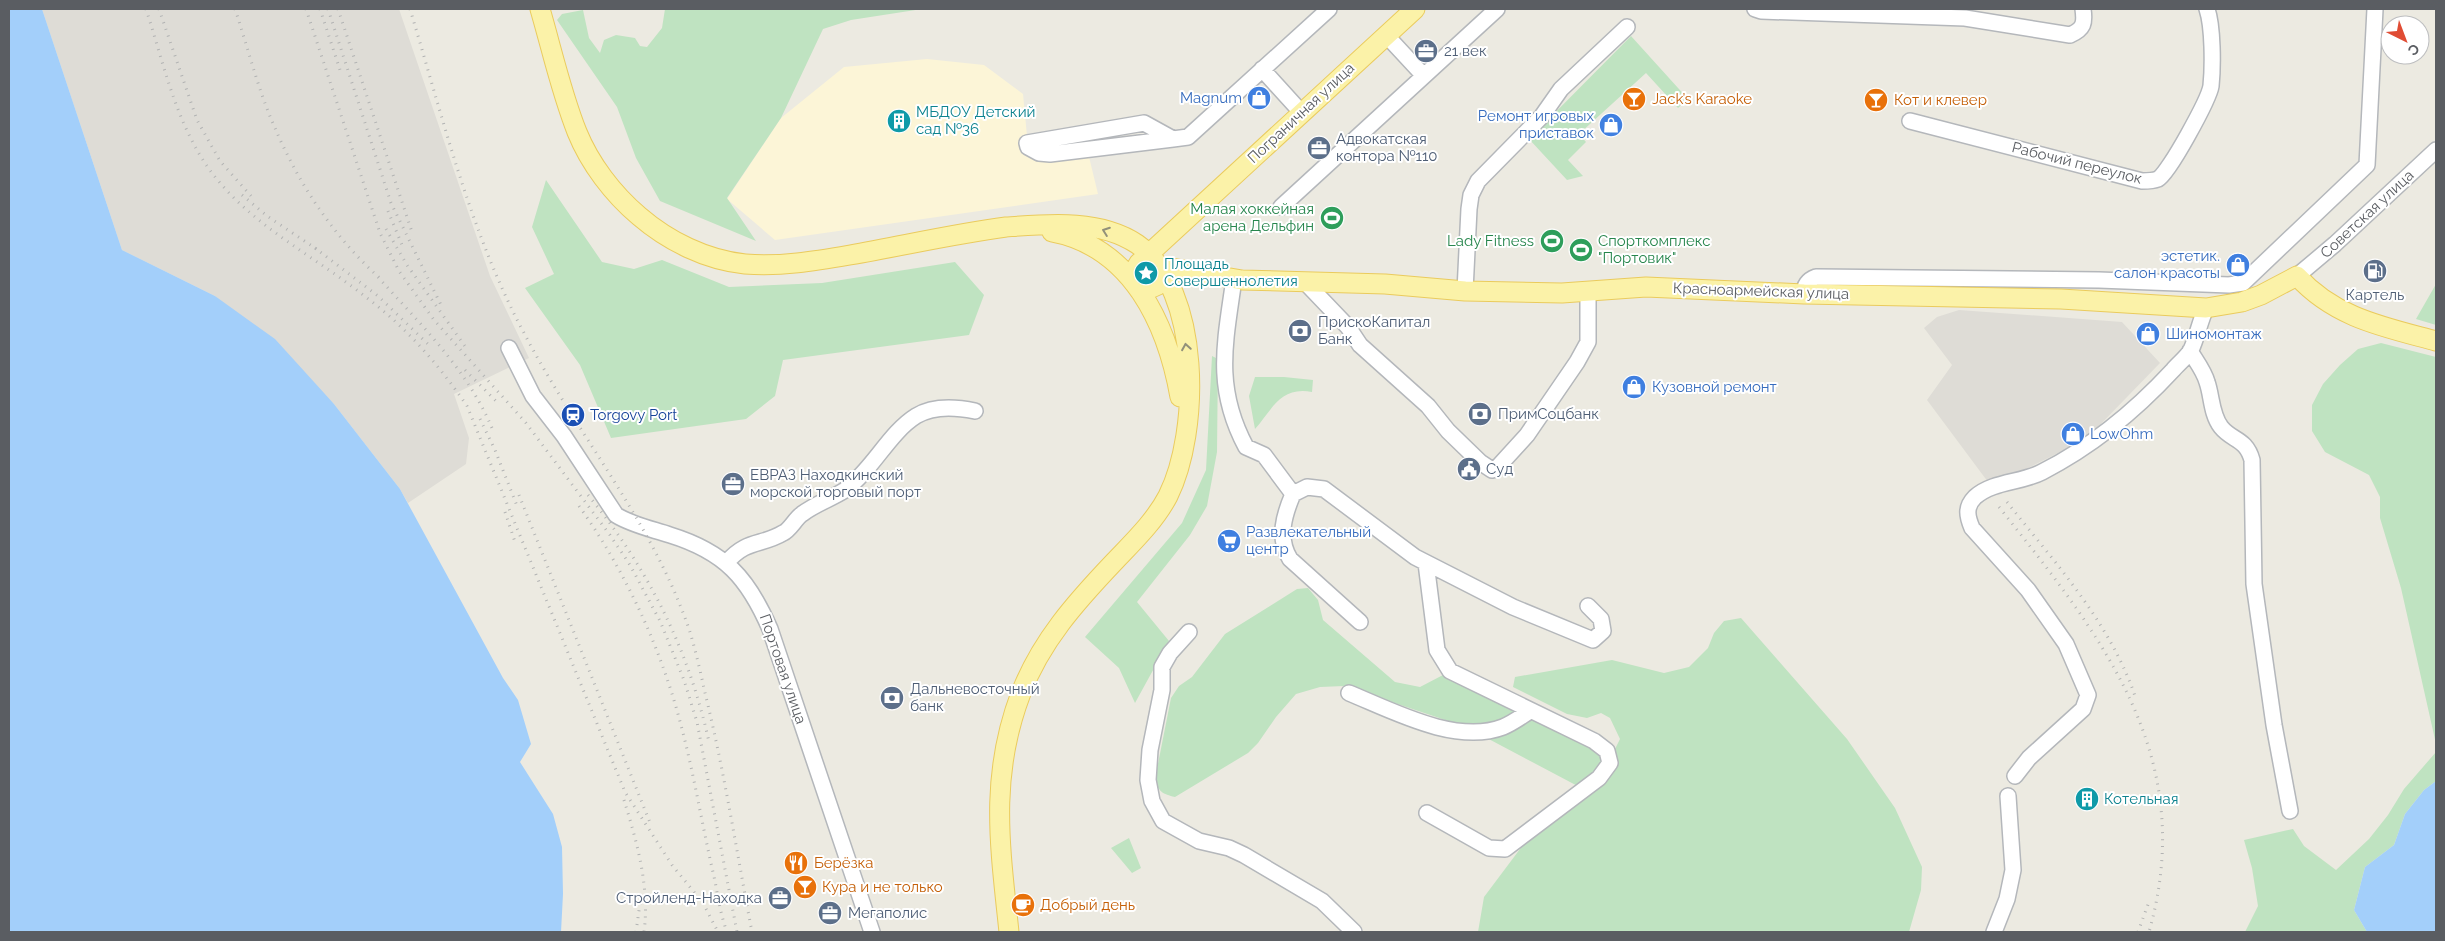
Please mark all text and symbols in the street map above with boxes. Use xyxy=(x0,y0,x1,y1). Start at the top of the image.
north arrow xyxy=(2380,15,2430,65)
office icon: 21 век xyxy=(1413,38,1439,64)
text: С xyxy=(2404,41,2423,59)
place label: 21 век xyxy=(1444,42,1487,60)
street label: Пограничная улица xyxy=(1244,59,1358,167)
shop icon: Magnum xyxy=(1246,85,1272,111)
bar icon: Jack’s Karaoke xyxy=(1621,86,1647,112)
bar icon: Кот и клевер xyxy=(1863,87,1889,113)
place label: Magnum xyxy=(1180,89,1242,107)
place label: Jack’s Karaoke xyxy=(1652,90,1752,108)
place label: Кот и клевер xyxy=(1894,91,1987,109)
place label: МБДОУ Детский сад №36 xyxy=(916,103,1035,138)
place label: Ремонт игровых приставок xyxy=(1478,107,1594,142)
building icon: МБДОУ Детский сад №36 xyxy=(886,108,912,134)
shop icon: Ремонт игровых приставок xyxy=(1598,112,1624,138)
place label: Адвокатская контора №110 xyxy=(1336,130,1438,165)
office icon: Адвокатская контора №110 xyxy=(1306,135,1332,161)
street label: Рабочий переулок xyxy=(2010,138,2144,188)
street label: Советская улица xyxy=(2317,166,2417,262)
place label: Малая хоккейная арена Дельфин xyxy=(1190,200,1314,235)
sports icon: Малая хоккейная арена Дельфин xyxy=(1319,205,1345,231)
one-way arrow xyxy=(1102,227,1111,237)
sports icon: Lady Fitness xyxy=(1539,228,1565,254)
place label: Lady Fitness xyxy=(1447,232,1534,250)
place label: Спорткомплекс "Портовик" xyxy=(1598,232,1710,267)
sports icon: Спорткомплекс "Портовик" xyxy=(1568,237,1594,263)
place label: эстетик. салон красоты xyxy=(2114,247,2220,282)
shop icon: эстетик. салон красоты xyxy=(2225,252,2251,278)
place label: Площадь Совершеннолетия xyxy=(1164,255,1298,290)
fuel station icon: Картель xyxy=(2362,258,2388,284)
place icon: Площадь Совершеннолетия xyxy=(1133,260,1159,286)
street label: Красноармейская улица xyxy=(1673,279,1849,303)
place label: Картель xyxy=(2346,286,2404,304)
place label: ПрискоКапитал Банк xyxy=(1318,313,1430,348)
bank icon: ПрискоКапитал Банк xyxy=(1287,318,1313,344)
shop icon: Шиномонтаж xyxy=(2135,321,2161,347)
place label: Шиномонтаж xyxy=(2166,325,2262,343)
one-way arrow xyxy=(1181,342,1191,351)
shop icon: Кузовной ремонт xyxy=(1621,374,1647,400)
place label: Кузовной ремонт xyxy=(1652,378,1777,396)
bank icon: ПримСоцбанк xyxy=(1467,401,1493,427)
station icon: Torgovy Port xyxy=(560,402,586,428)
place label: ПримСоцбанк xyxy=(1498,405,1599,423)
place label: Torgovy Port xyxy=(590,406,677,424)
shop icon: LowOhm xyxy=(2060,421,2086,447)
place label: LowOhm xyxy=(2090,425,2153,443)
public building icon: Суд xyxy=(1456,456,1482,482)
place label: Суд xyxy=(1486,460,1513,478)
place label: ЕВРАЗ Находкинский морской торговый порт xyxy=(750,466,921,501)
office icon: ЕВРАЗ Находкинский морской торговый порт xyxy=(720,471,746,497)
place label: Развлекательный центр xyxy=(1246,523,1371,558)
supermarket icon: Развлекательный центр xyxy=(1216,528,1242,554)
street label: Портовая улица xyxy=(756,612,810,726)
place label: Дальневосточный банк xyxy=(910,680,1040,715)
bank icon: Дальневосточный банк xyxy=(879,685,905,711)
building icon: Котельная xyxy=(2074,786,2100,812)
place label: Котельная xyxy=(2104,790,2178,808)
restaurant icon: Берёзка xyxy=(783,850,809,876)
place label: Берёзка xyxy=(814,854,874,872)
bar icon: Кура и не только xyxy=(792,874,818,900)
place label: Кура и не только xyxy=(822,878,943,896)
office icon: Стройленд-Находка xyxy=(767,885,793,911)
place label: Стройленд-Находка xyxy=(616,889,762,907)
cafe icon: Добрый день xyxy=(1010,892,1036,918)
place label: Добрый день xyxy=(1040,896,1135,914)
office icon: Мегаполис xyxy=(817,900,843,926)
place label: Мегаполис xyxy=(848,904,927,922)

